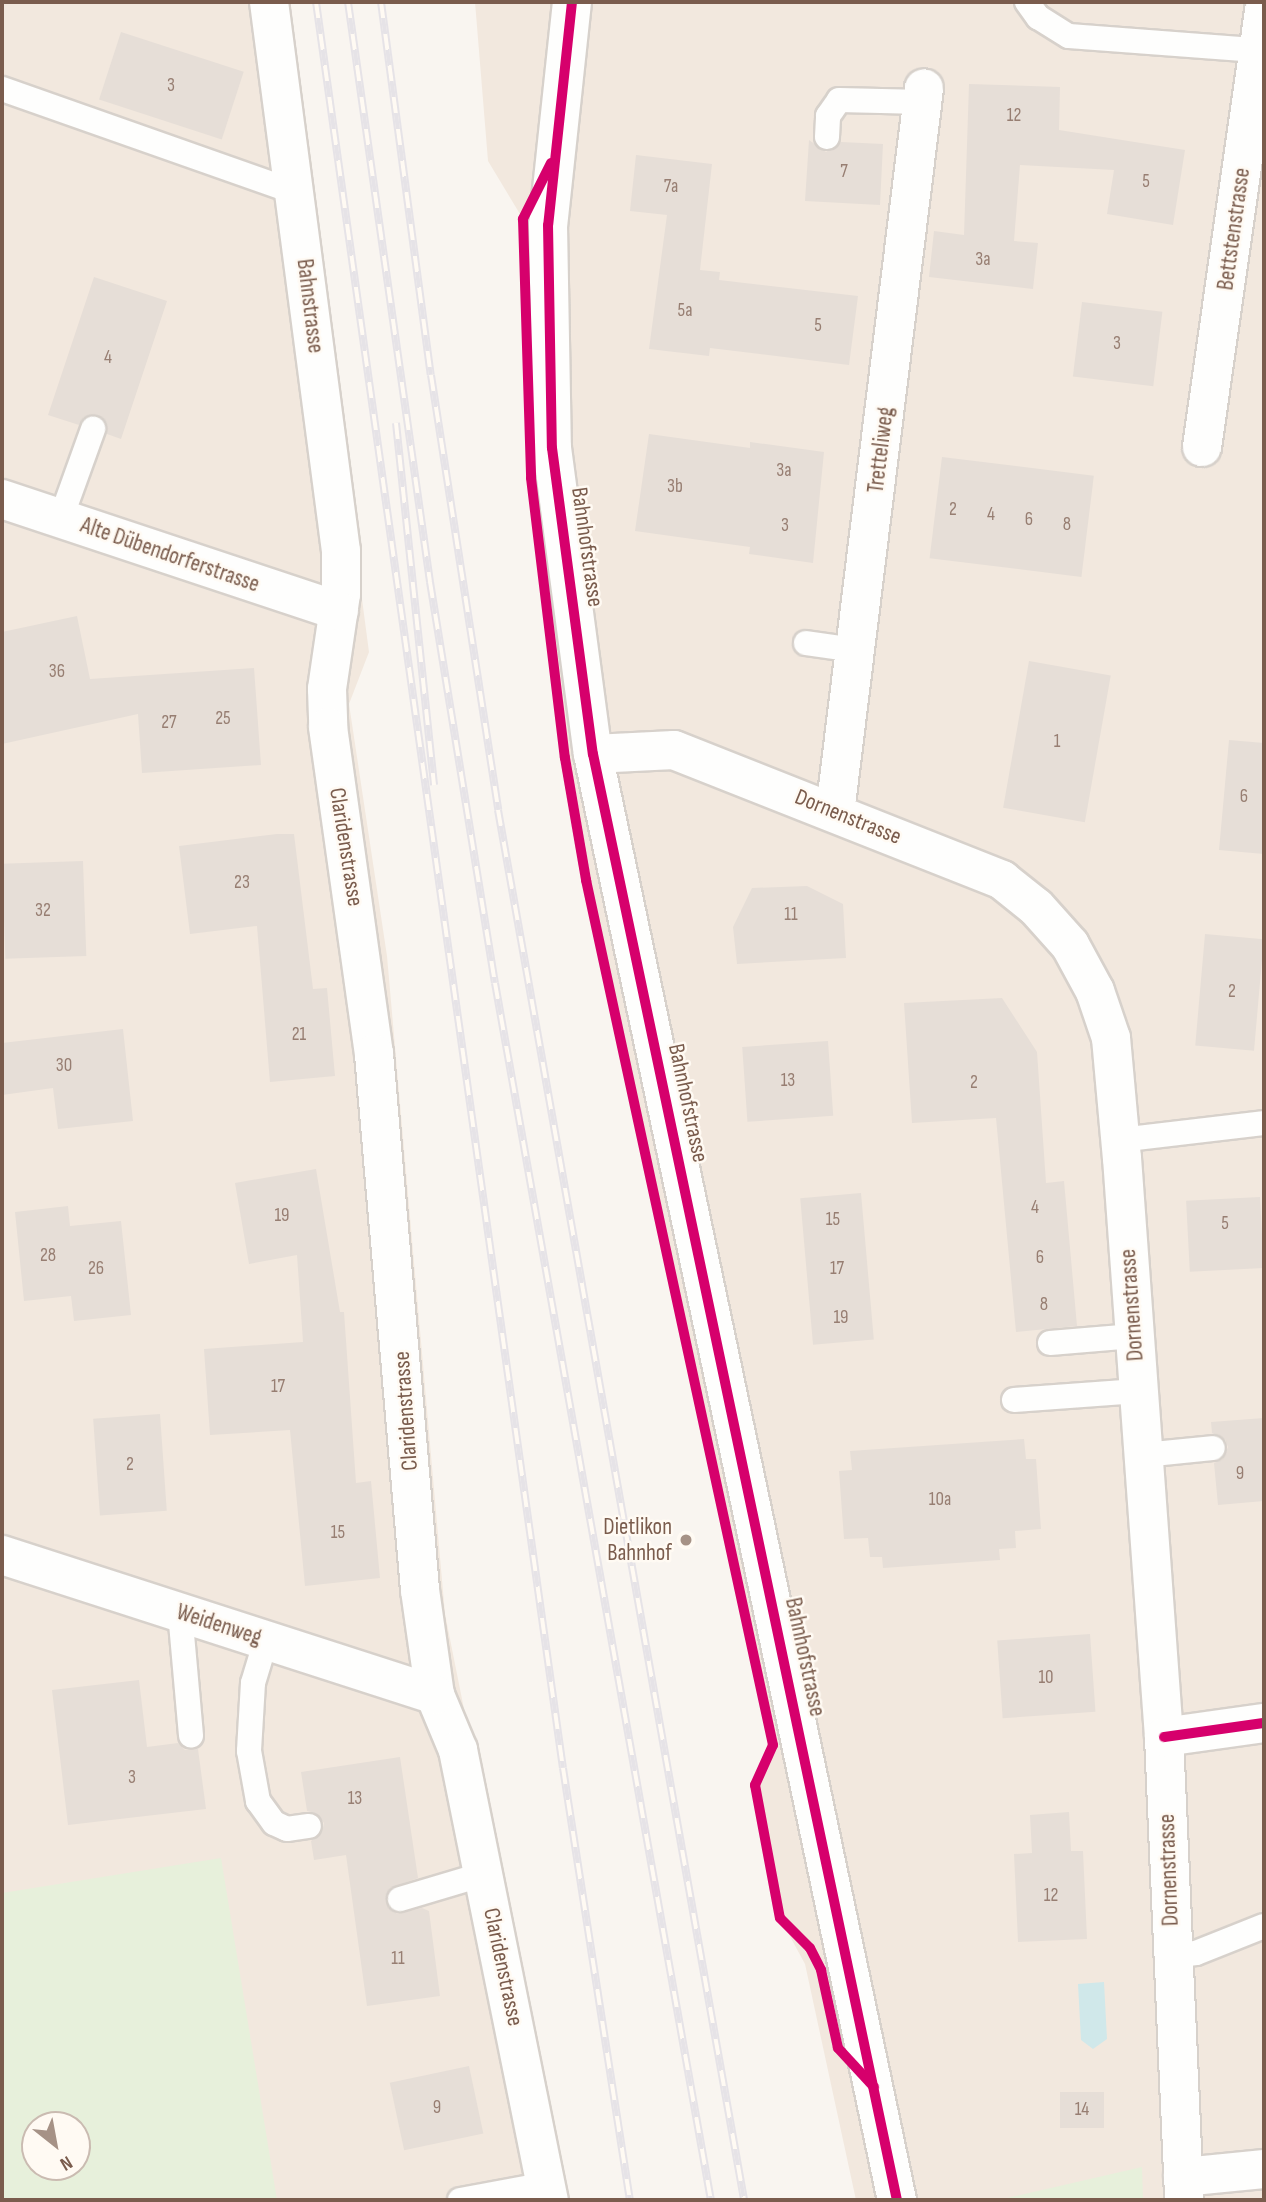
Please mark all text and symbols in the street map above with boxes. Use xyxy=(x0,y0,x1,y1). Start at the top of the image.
house number: 3 xyxy=(167,75,175,97)
house number: 12 xyxy=(1007,105,1021,127)
house number: 7 xyxy=(840,161,848,183)
street label: Bettstenstrasse xyxy=(1212,166,1256,292)
house number: 5 xyxy=(1142,171,1150,193)
house number: 7a xyxy=(664,176,678,198)
house number: 3a xyxy=(975,249,991,271)
street label: Bahnstrasse xyxy=(291,257,329,355)
house number: 5a xyxy=(678,300,692,322)
house number: 5 xyxy=(814,315,822,337)
house number: 3 xyxy=(1113,333,1121,355)
house number: 4 xyxy=(104,347,112,369)
street label: Tretteliweg xyxy=(862,405,900,495)
house number: 3a xyxy=(776,460,792,482)
house number: 3b xyxy=(667,476,683,498)
street label: Bahnhofstrasse xyxy=(565,485,609,609)
house number: 2 xyxy=(949,499,957,521)
house number: 4 xyxy=(987,504,995,526)
house number: 6 xyxy=(1025,509,1033,531)
street label: Alte Dübendorferstrasse xyxy=(77,511,263,599)
house number: 8 xyxy=(1063,514,1071,536)
house number: 3 xyxy=(781,515,789,537)
house number: 36 xyxy=(49,661,65,683)
house number: 25 xyxy=(215,708,231,730)
house number: 27 xyxy=(161,712,177,734)
house number: 1 xyxy=(1054,731,1060,753)
street label: Dornenstrasse xyxy=(791,783,905,851)
street label: Claridenstrasse xyxy=(323,786,369,908)
house number: 6 xyxy=(1240,786,1248,808)
house number: 23 xyxy=(234,872,250,894)
house number: 32 xyxy=(35,900,51,922)
house number: 11 xyxy=(784,904,798,926)
house number: 2 xyxy=(1228,981,1236,1003)
house number: 21 xyxy=(292,1024,306,1046)
street label: Bahnhofstrasse xyxy=(662,1041,714,1165)
house number: 30 xyxy=(56,1055,72,1077)
house number: 13 xyxy=(781,1070,795,1092)
house number: 2 xyxy=(970,1072,978,1094)
house number: 4 xyxy=(1031,1197,1039,1219)
house number: 19 xyxy=(274,1205,290,1227)
house number: 15 xyxy=(826,1209,840,1231)
house number: 5 xyxy=(1221,1213,1229,1235)
house number: 28 xyxy=(40,1245,56,1267)
house number: 6 xyxy=(1036,1247,1044,1269)
street label: Dornenstrasse xyxy=(1114,1248,1150,1362)
house number: 26 xyxy=(88,1258,104,1280)
house number: 17 xyxy=(830,1258,844,1280)
house number: 8 xyxy=(1040,1294,1048,1316)
house number: 19 xyxy=(833,1307,849,1329)
street label: Claridenstrasse xyxy=(388,1350,424,1472)
house number: 17 xyxy=(271,1376,285,1398)
house number: 2 xyxy=(126,1454,134,1476)
house number: 9 xyxy=(1236,1463,1244,1485)
house number: 10a xyxy=(929,1489,951,1511)
place label: Dietlikon Bahnhof xyxy=(603,1513,672,1567)
house number: 15 xyxy=(331,1522,345,1544)
marker: Dietlikon Bahnhof xyxy=(678,1532,694,1548)
street label: Bahnhofstrasse xyxy=(779,1595,831,1719)
street label: Weidenweg xyxy=(173,1598,265,1652)
house number: 10 xyxy=(1038,1667,1054,1689)
house number: 3 xyxy=(128,1767,136,1789)
house number: 13 xyxy=(348,1788,362,1810)
street label: Dornenstrasse xyxy=(1153,1813,1185,1927)
house number: 12 xyxy=(1044,1885,1058,1907)
street label: Claridenstrasse xyxy=(477,1906,529,2028)
house number: 11 xyxy=(391,1948,405,1970)
house number: 9 xyxy=(433,2097,441,2119)
house number: 14 xyxy=(1075,2099,1089,2121)
north arrow xyxy=(21,2111,91,2181)
text: N xyxy=(56,2150,76,2175)

